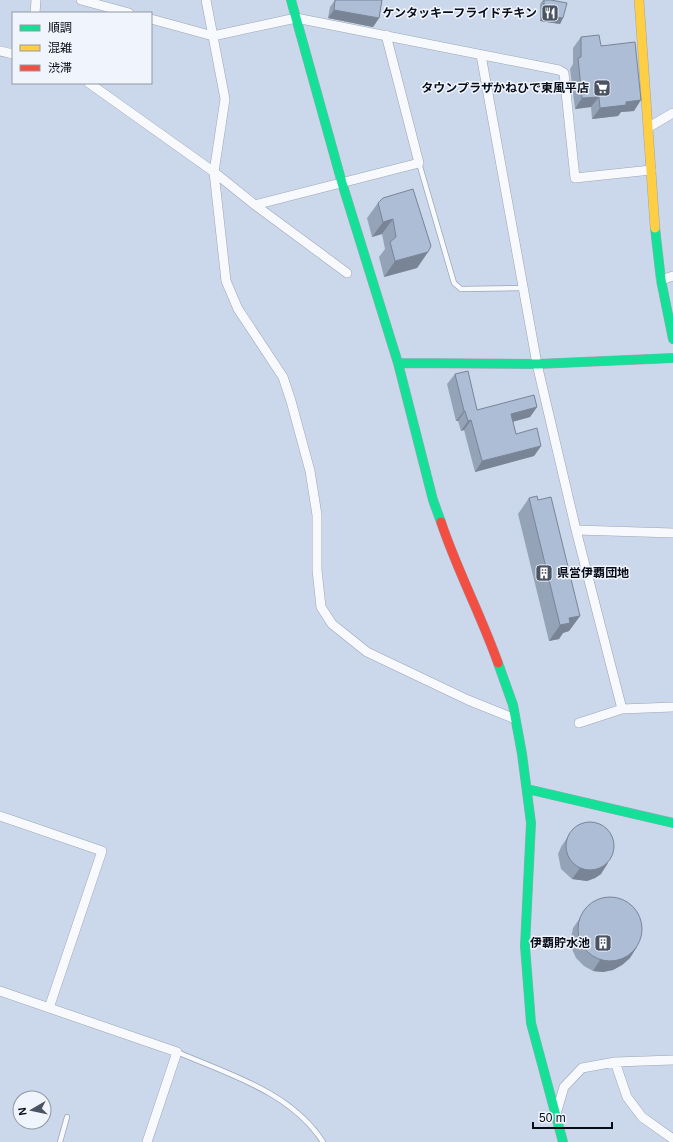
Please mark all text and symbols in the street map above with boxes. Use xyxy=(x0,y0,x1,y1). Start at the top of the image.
restaurant icon: ケンタッキーフライドチキン xyxy=(540,3,560,23)
place label: ケンタッキーフライドチキン xyxy=(382,6,537,20)
legend xyxy=(12,12,152,84)
text: 順調 xyxy=(48,21,72,35)
text: 混雑 xyxy=(48,41,72,55)
text: 渋滞 xyxy=(48,61,72,75)
supermarket icon: タウンプラザかねひで東風平店 xyxy=(592,78,612,98)
place label: タウンプラザかねひで東風平店 xyxy=(421,81,589,95)
building icon: 県営伊覇団地 xyxy=(534,563,554,583)
place label: 県営伊覇団地 xyxy=(557,566,629,580)
building icon: 伊覇貯水池 xyxy=(593,933,613,953)
place label: 伊覇貯水池 xyxy=(530,936,590,950)
north arrow xyxy=(12,1090,52,1130)
scale bar xyxy=(533,1104,612,1130)
text: N xyxy=(16,1107,29,1116)
text: 50 m xyxy=(539,1111,566,1125)

